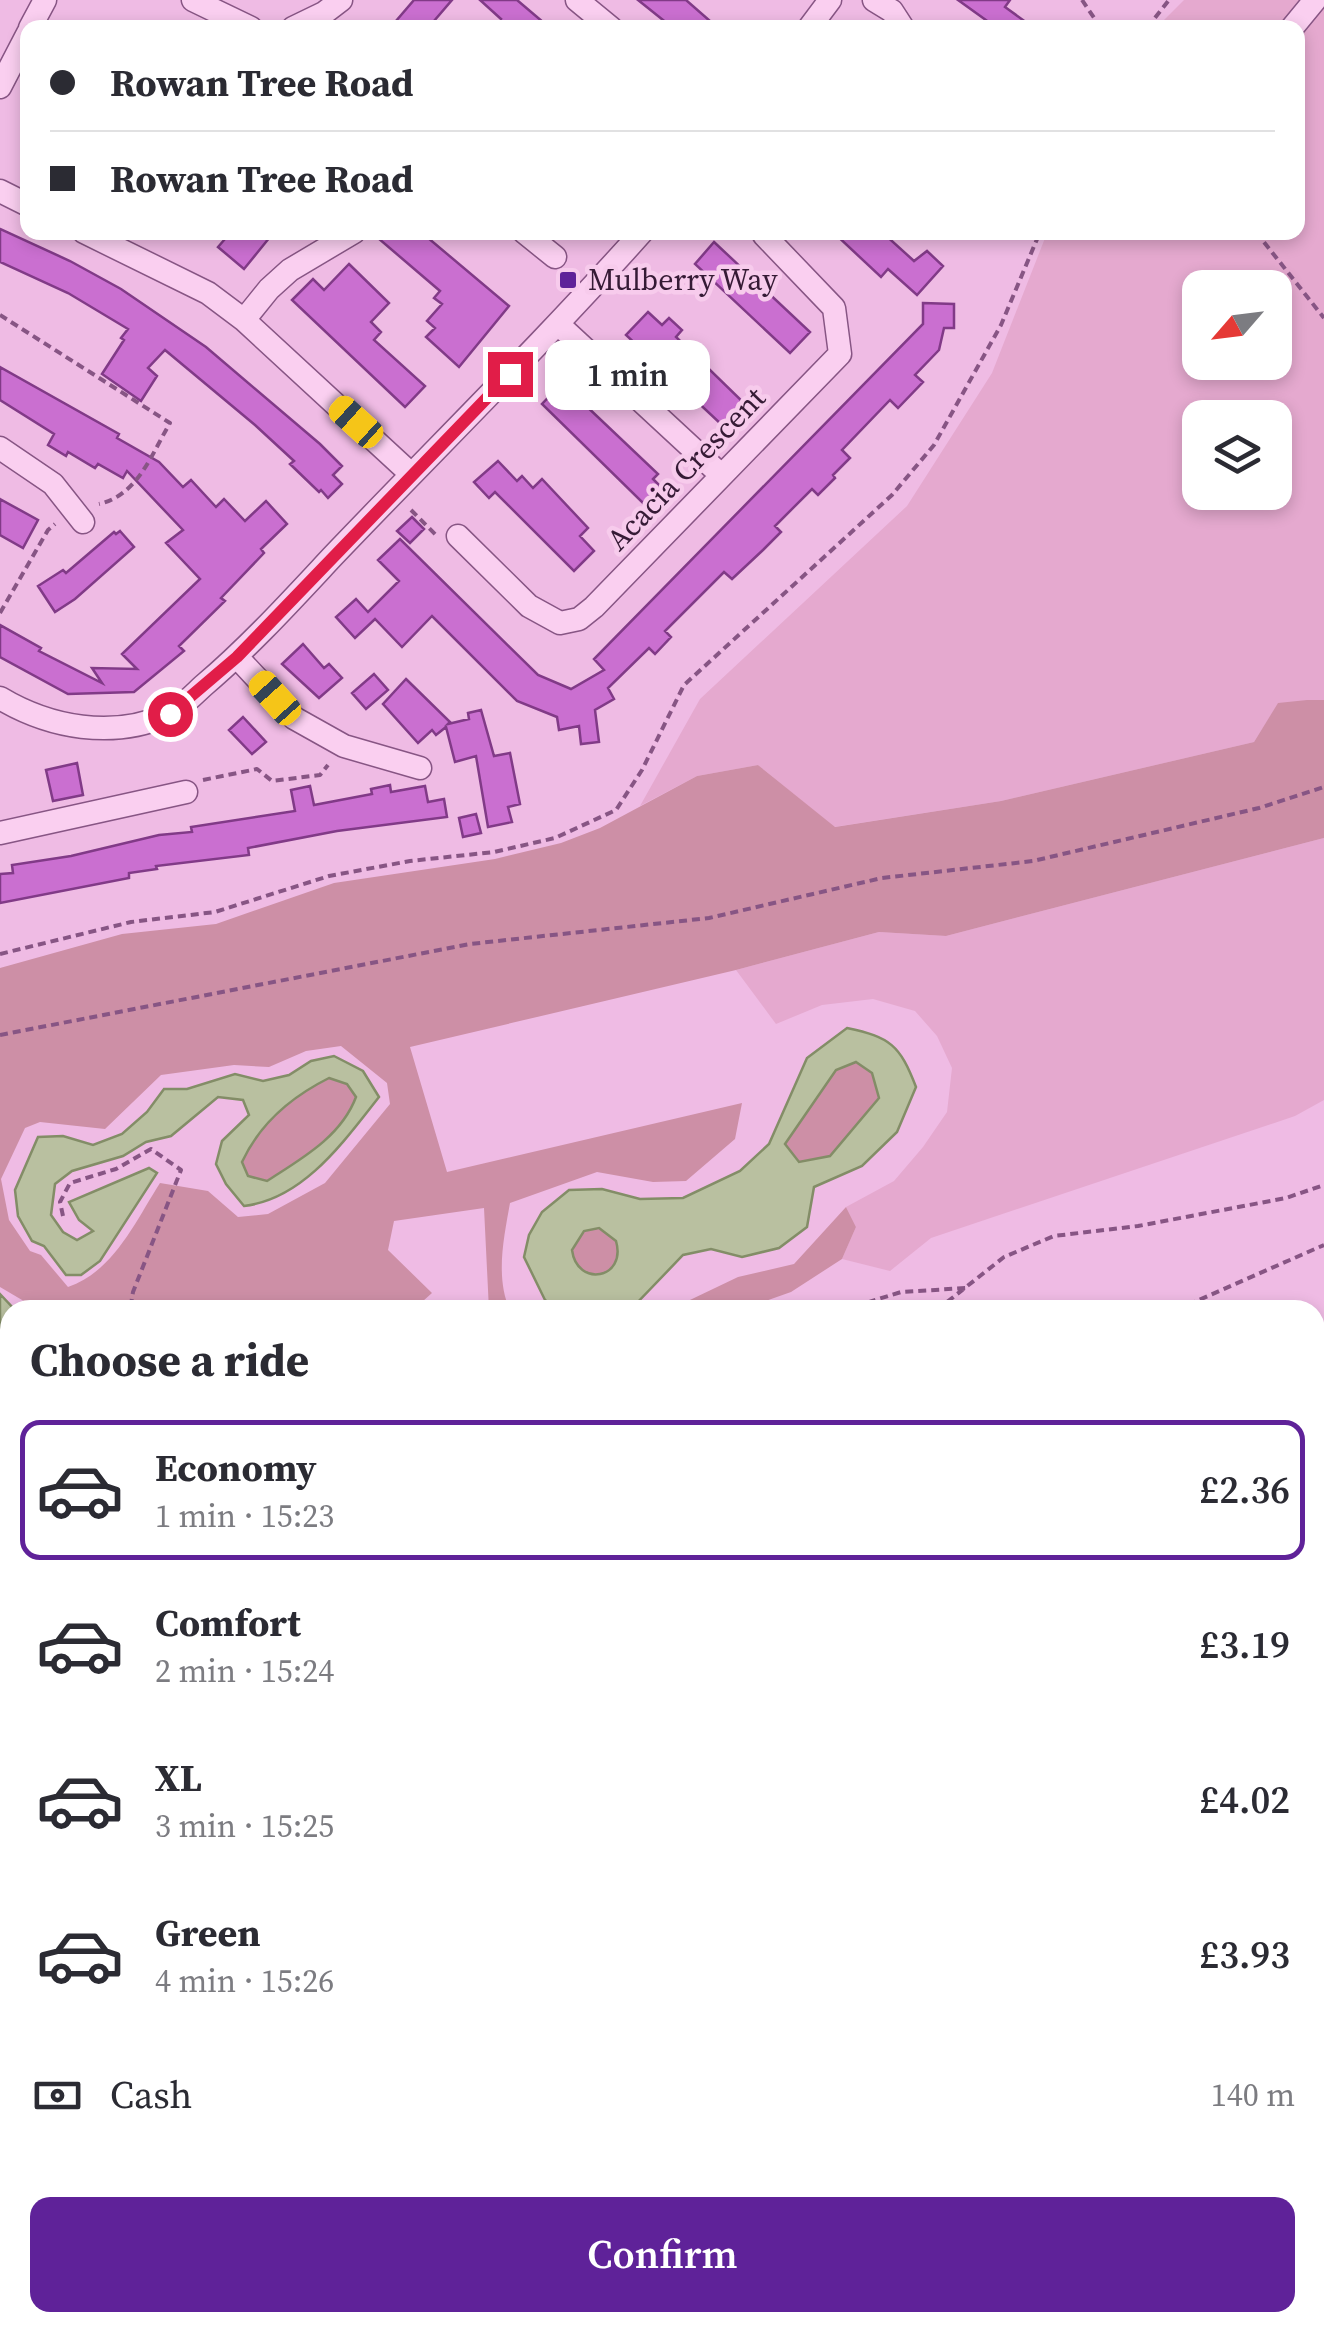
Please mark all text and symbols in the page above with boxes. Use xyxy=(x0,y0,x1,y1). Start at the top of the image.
text: Rowan Tree Road xyxy=(110,57,414,109)
text: Rowan Tree Road xyxy=(110,153,414,205)
place label: Mulberry Way xyxy=(588,259,778,300)
marker: Mulberry Way xyxy=(557,269,579,291)
north arrow xyxy=(1182,270,1292,380)
map controls xyxy=(1182,270,1292,510)
callout: 1 min xyxy=(545,339,710,409)
route end xyxy=(488,352,533,397)
text: 1 min xyxy=(586,353,669,397)
street label: Acacia Crescent xyxy=(597,378,774,559)
car xyxy=(324,391,388,453)
button: layers xyxy=(1182,400,1292,510)
car xyxy=(244,666,306,730)
route start xyxy=(148,692,193,737)
text: Choose a ride xyxy=(30,1329,309,1391)
text: Economy xyxy=(155,1442,317,1494)
icon: car xyxy=(35,1445,125,1535)
text: £2.36 xyxy=(1200,1464,1290,1516)
text: 1 min · 15:23 xyxy=(155,1494,334,1538)
text: Comfort xyxy=(155,1597,301,1649)
icon: car xyxy=(35,1600,125,1690)
text: £3.19 xyxy=(1200,1619,1290,1671)
text: 2 min · 15:24 xyxy=(155,1649,334,1693)
text: XL xyxy=(155,1752,202,1804)
icon: car xyxy=(35,1755,125,1845)
text: £4.02 xyxy=(1200,1774,1290,1826)
text: 3 min · 15:25 xyxy=(155,1804,334,1848)
text: Green xyxy=(155,1907,261,1959)
icon: car xyxy=(35,1910,125,2000)
text: £3.93 xyxy=(1200,1929,1290,1981)
text: 4 min · 15:26 xyxy=(155,1959,334,2003)
icon: cash xyxy=(30,2068,85,2123)
text: Cash xyxy=(110,2069,192,2121)
text: 140 m xyxy=(1211,2073,1295,2117)
button: Confirm xyxy=(30,2197,1295,2312)

